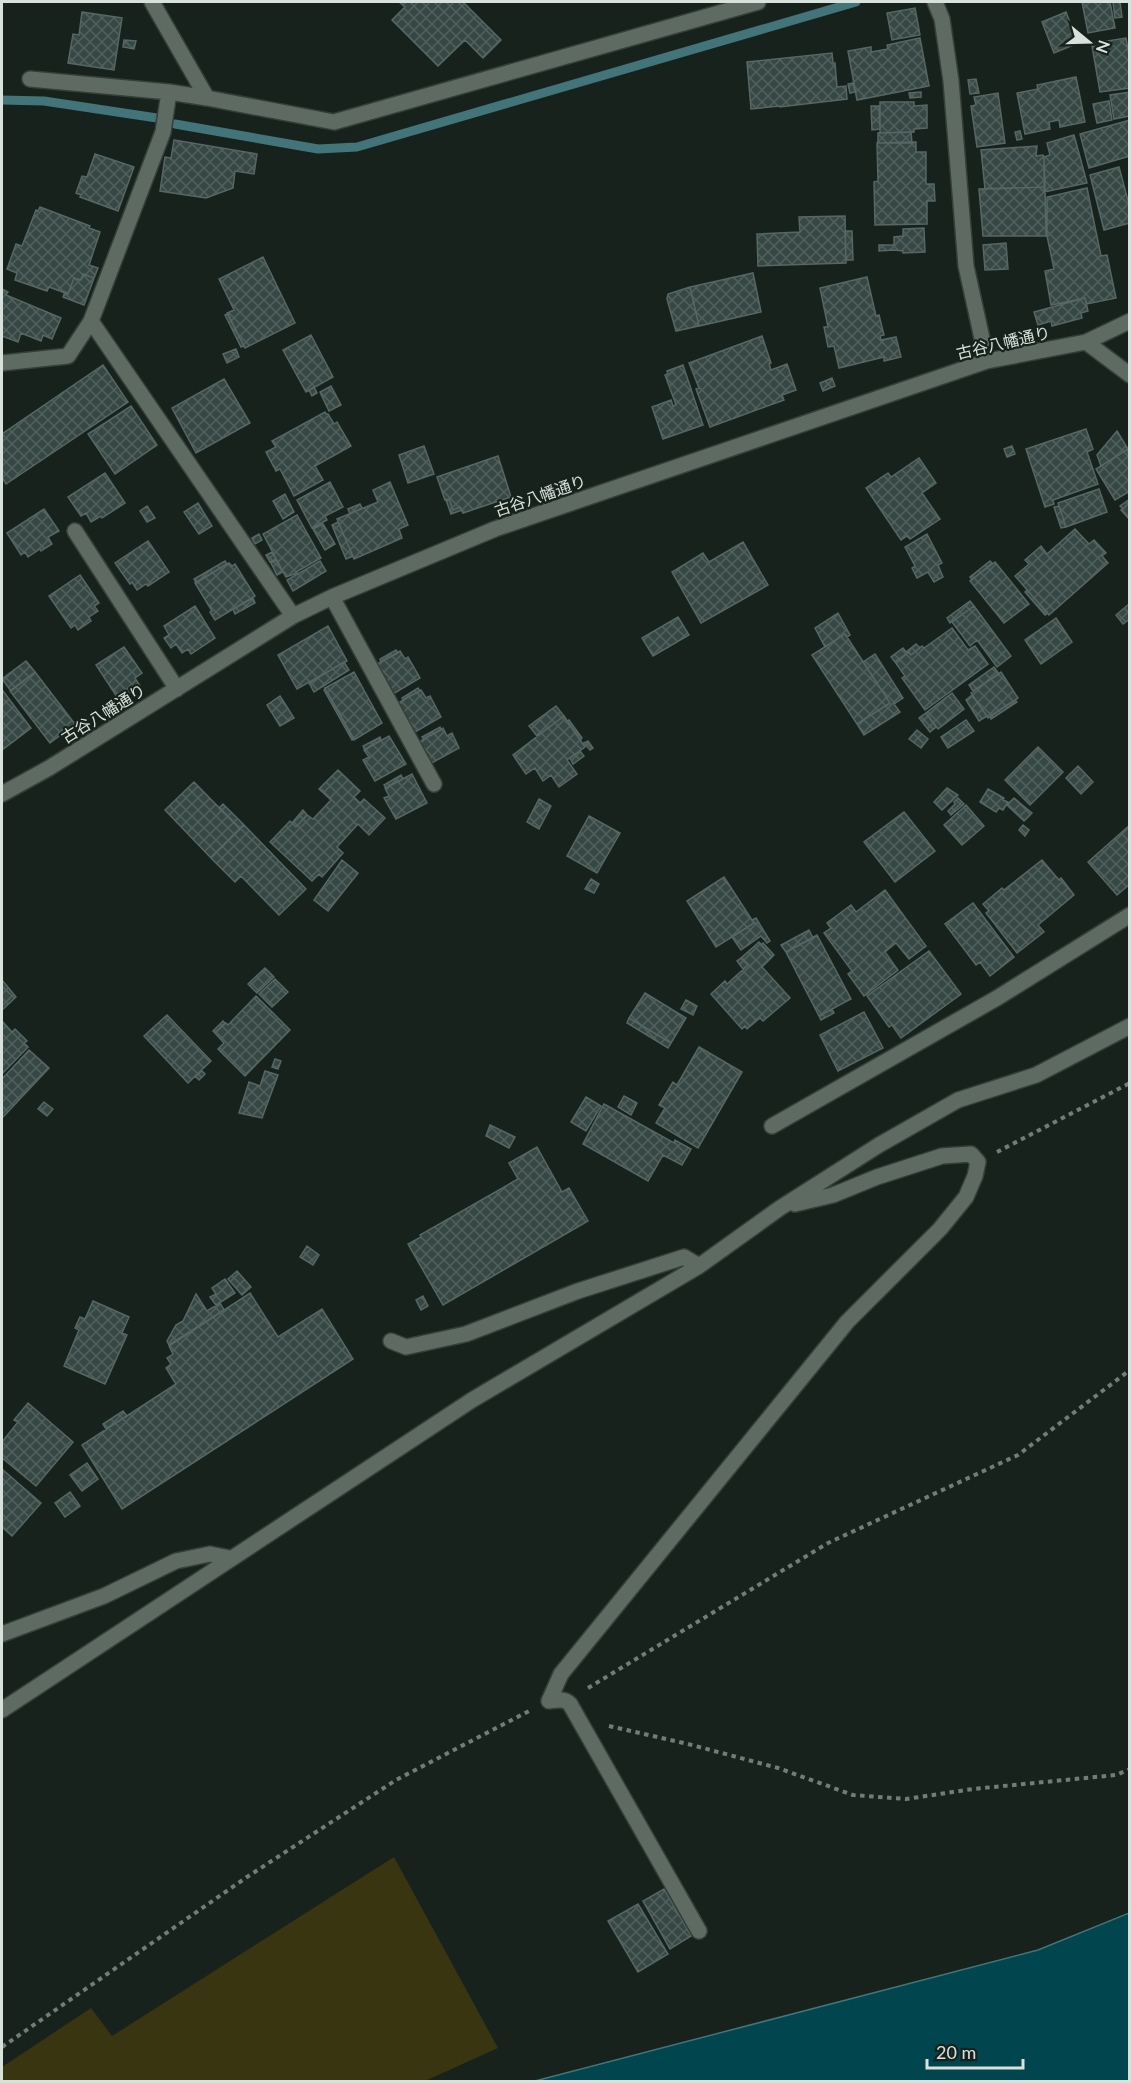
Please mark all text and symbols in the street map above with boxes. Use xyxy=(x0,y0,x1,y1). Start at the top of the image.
north arrow xyxy=(1059,12,1119,72)
text: N xyxy=(1093,38,1115,56)
street label: 古谷八幡通り xyxy=(954,322,1052,362)
street label: 古谷八幡通り xyxy=(492,470,588,520)
street label: 古谷八幡通り xyxy=(57,680,149,746)
scale bar xyxy=(927,2032,1023,2070)
text: 20 m xyxy=(936,2041,976,2063)

